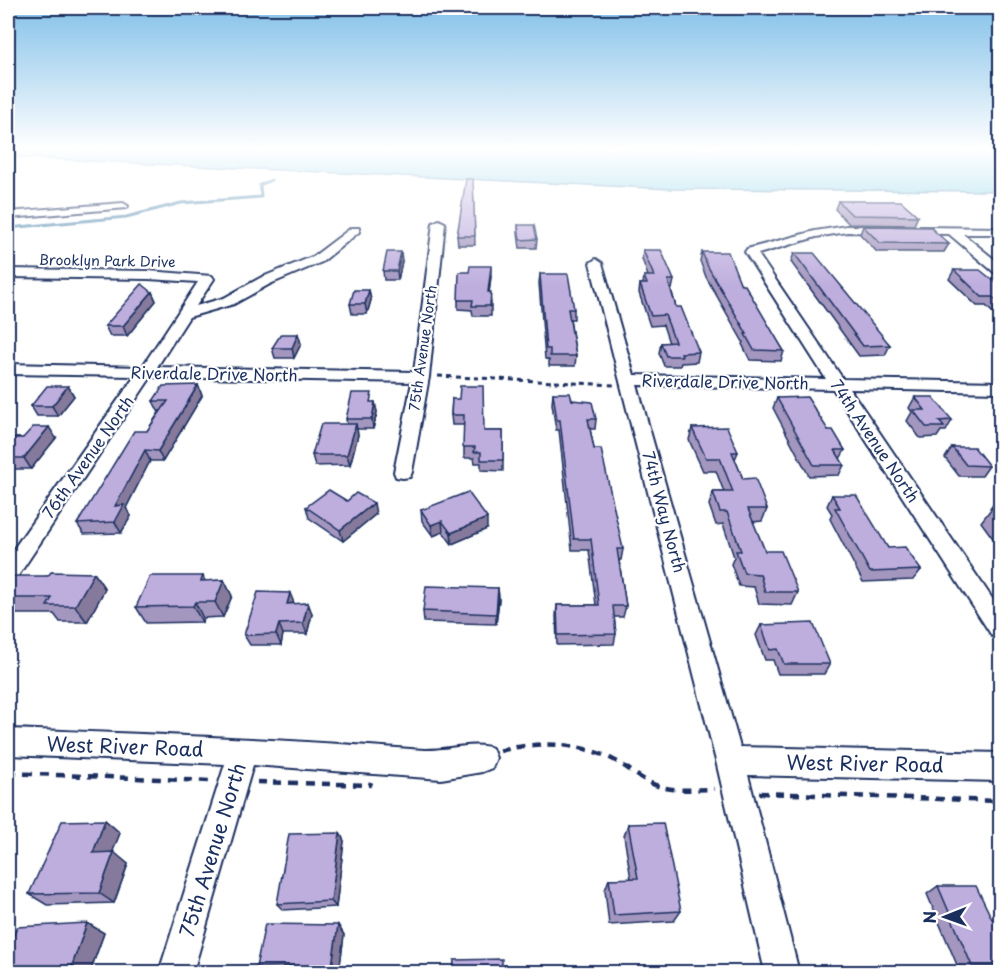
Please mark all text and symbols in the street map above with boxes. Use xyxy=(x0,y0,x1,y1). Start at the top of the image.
street label: Brooklyn Park Drive xyxy=(38,249,176,272)
street label: 75th Avenue North xyxy=(403,284,442,412)
street label: Riverdale Drive North xyxy=(130,360,298,386)
street label: Riverdale Drive North xyxy=(641,368,809,394)
street label: 74th Avenue North xyxy=(826,374,926,507)
street label: 76th Avenue North xyxy=(36,390,139,523)
street label: 74th Way North xyxy=(637,448,693,575)
street label: West River Road xyxy=(46,728,204,764)
street label: West River Road xyxy=(786,747,944,779)
street label: 75th Avenue North xyxy=(171,759,253,941)
north arrow xyxy=(915,887,975,947)
text: N xyxy=(917,911,941,924)

